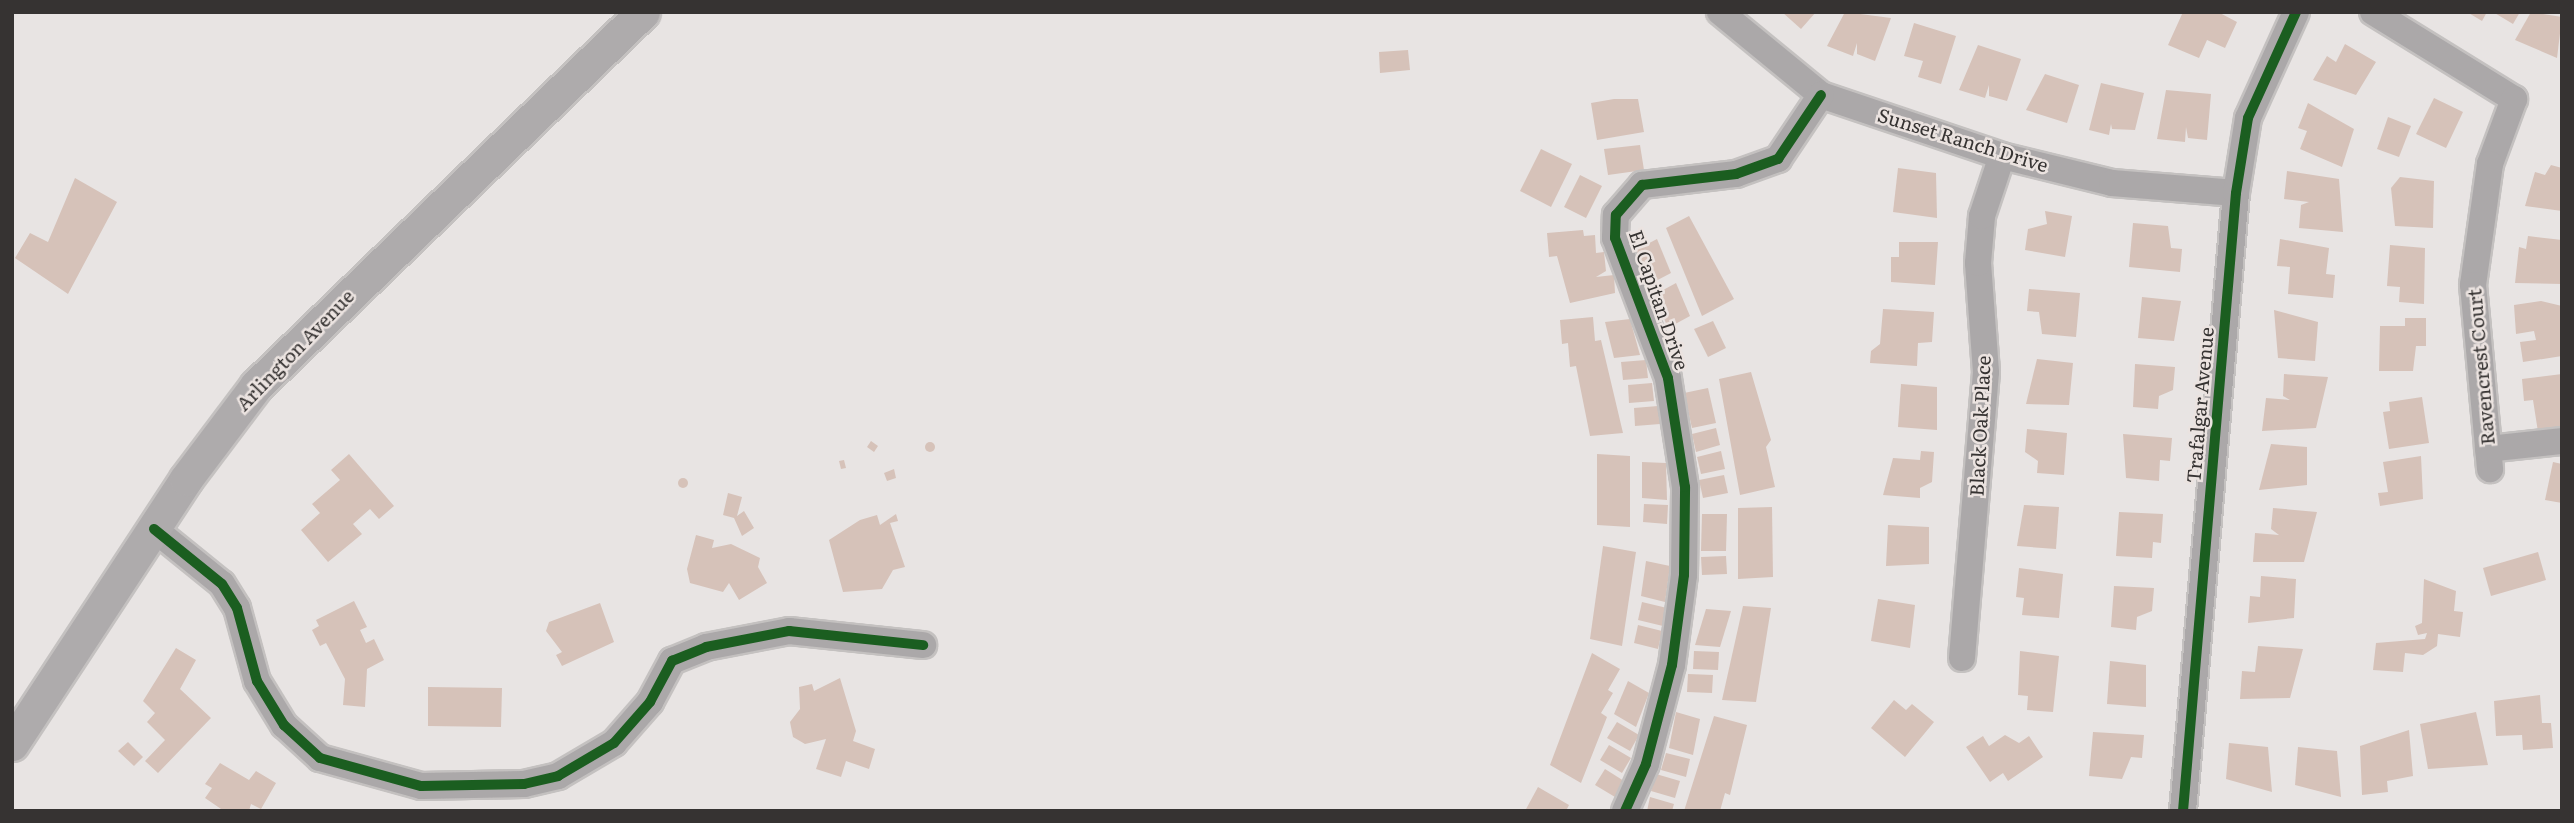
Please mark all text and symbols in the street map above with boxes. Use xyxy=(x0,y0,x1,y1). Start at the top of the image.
street label: Sunset Ranch Drive xyxy=(1875,103,2051,177)
street label: El Capitan Drive xyxy=(1624,227,1694,373)
street label: Arlington Avenue xyxy=(231,285,359,415)
street label: Ravencrest Court xyxy=(2463,288,2499,446)
street label: Trafalgar Avenue xyxy=(2182,326,2218,484)
street label: Black Oak Place xyxy=(1965,355,1995,497)

